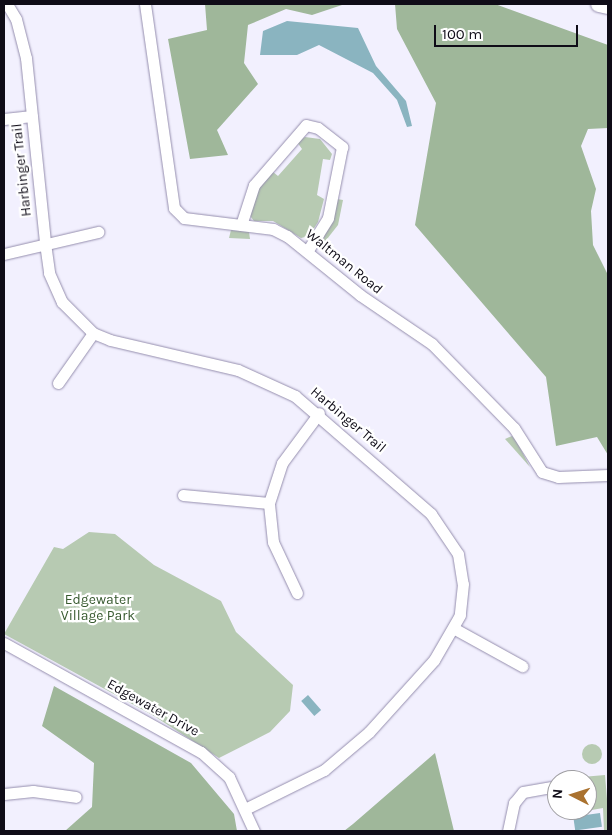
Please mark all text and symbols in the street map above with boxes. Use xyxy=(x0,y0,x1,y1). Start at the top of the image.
scale bar xyxy=(437,15,581,47)
text: 100 m xyxy=(442,25,482,43)
street label: Harbinger Trail xyxy=(9,123,35,217)
street label: Waltman Road xyxy=(302,226,386,298)
street label: Harbinger Trail xyxy=(307,384,389,456)
park label: Edgewater Village Park xyxy=(61,592,135,624)
street label: Edgewater Drive xyxy=(104,676,202,740)
north arrow xyxy=(547,770,597,820)
text: N xyxy=(549,788,566,799)

